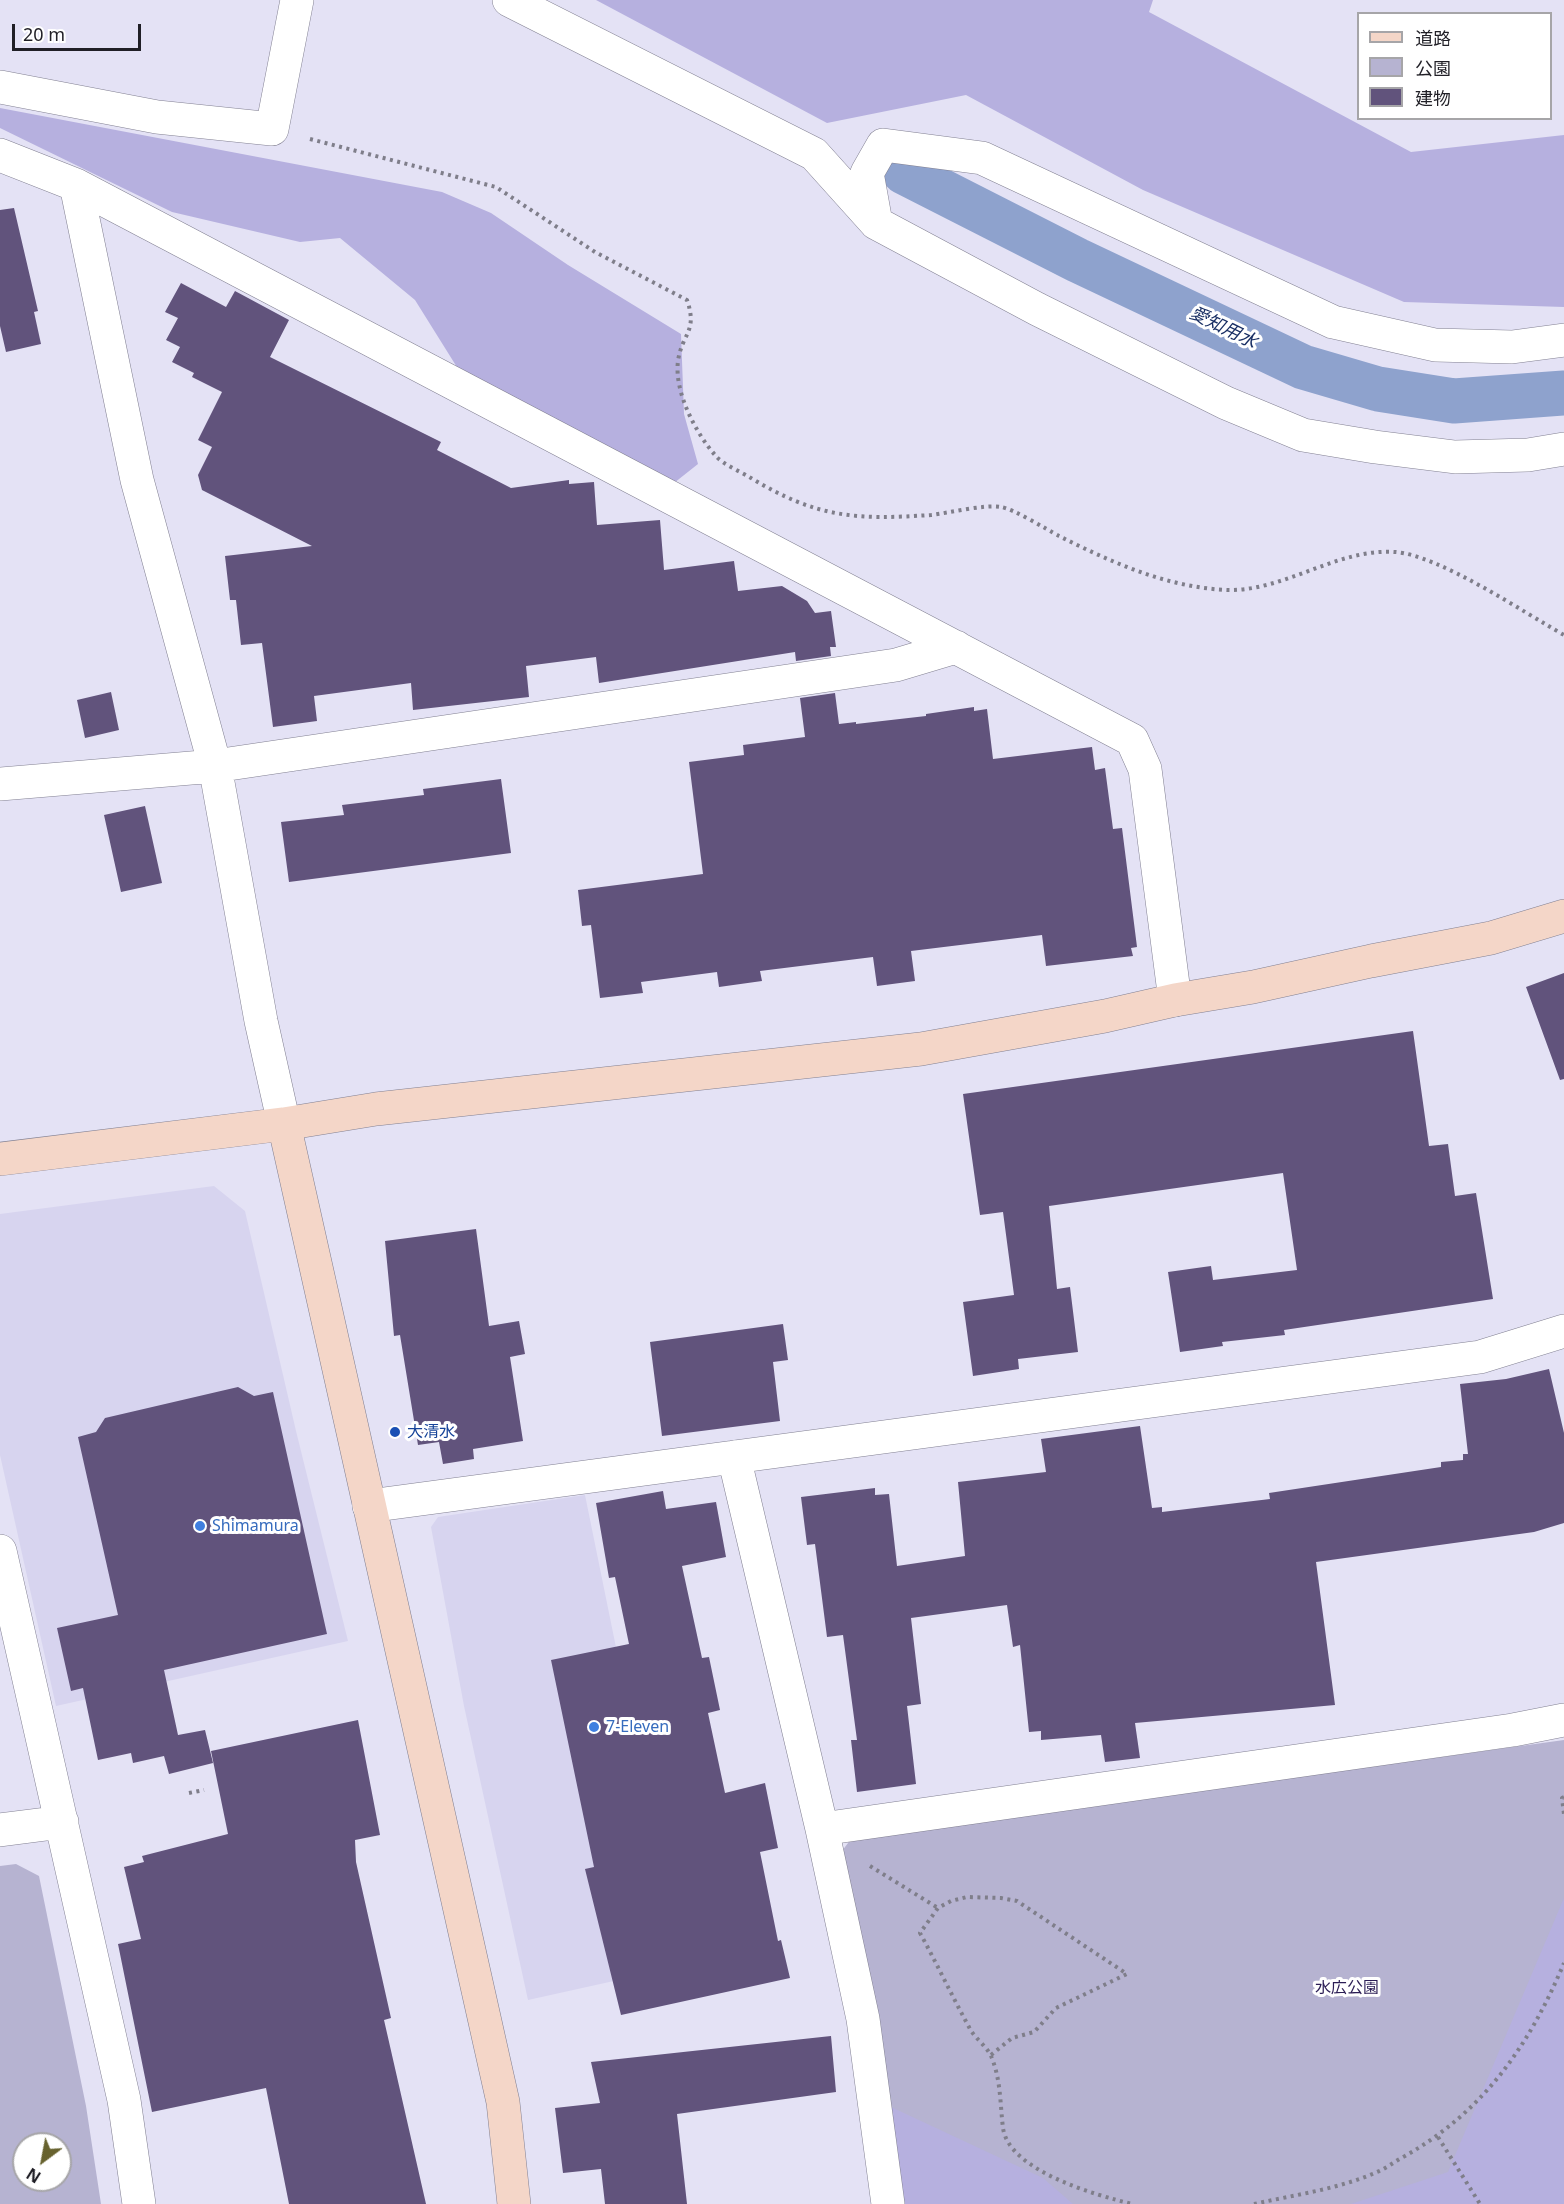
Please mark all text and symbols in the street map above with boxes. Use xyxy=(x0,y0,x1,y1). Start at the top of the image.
scale bar xyxy=(15,12,144,50)
legend xyxy=(1357,12,1552,120)
text: 20 m xyxy=(23,22,65,46)
text: 道路 xyxy=(1415,26,1451,50)
text: 公園 xyxy=(1415,56,1451,80)
text: 建物 xyxy=(1415,86,1451,110)
water label: 愛知用水 xyxy=(1186,303,1260,353)
place label: 大清水 xyxy=(407,1422,455,1442)
marker: 大清水 xyxy=(388,1425,402,1439)
place label: Shimamura xyxy=(212,1516,299,1536)
marker: Shimamura xyxy=(193,1519,207,1533)
place label: 7-Eleven xyxy=(606,1717,669,1737)
marker: 7-Eleven xyxy=(587,1720,601,1734)
park label: 水広公園 xyxy=(1315,1978,1379,1998)
north arrow xyxy=(12,2132,72,2192)
text: N xyxy=(22,2163,45,2188)

